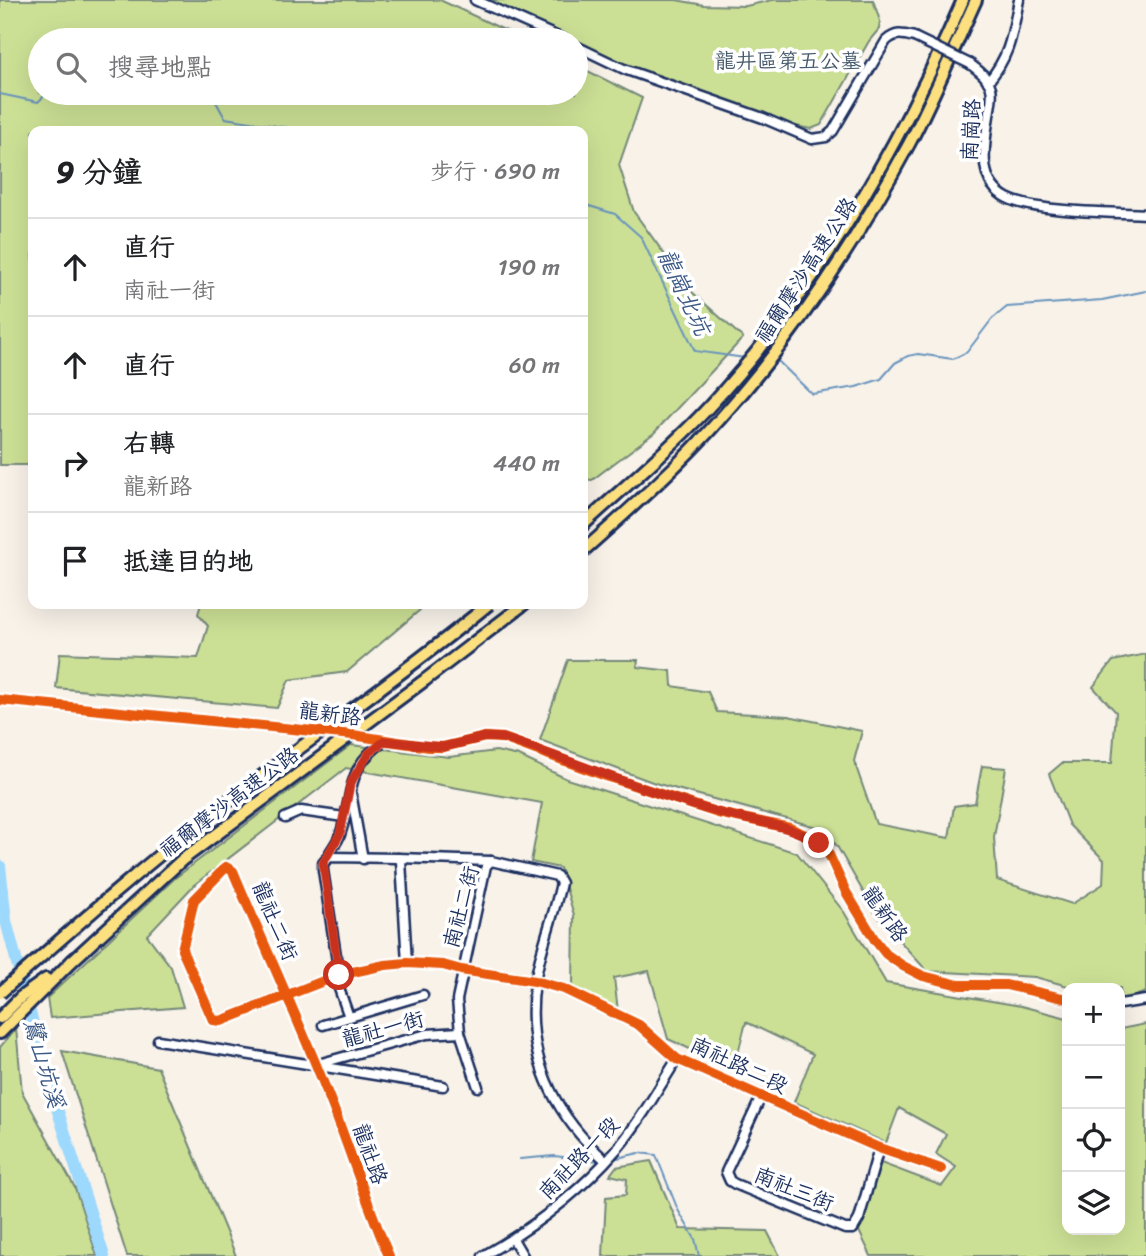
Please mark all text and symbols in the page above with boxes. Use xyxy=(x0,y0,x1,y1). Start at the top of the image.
search box xyxy=(28,28,588,105)
park label: 龍井區第五公墓 xyxy=(715,42,862,80)
text: 搜尋地點 xyxy=(108,44,212,90)
icon: search xyxy=(52,48,90,86)
street label: 南崗路 xyxy=(950,98,992,162)
text: 9 分鐘 xyxy=(56,145,142,199)
text: 步行 · 690 m xyxy=(431,151,560,192)
street label: 福爾摩沙高速公路 xyxy=(744,189,868,351)
text: 直行 xyxy=(123,224,175,270)
water label: 龍崗北坑 xyxy=(646,242,723,345)
text: 190 m xyxy=(498,247,560,288)
icon: ahead xyxy=(56,248,94,286)
text: 南社一街 xyxy=(123,270,215,311)
text: 直行 xyxy=(123,342,175,388)
text: 60 m xyxy=(509,345,560,386)
icon: ahead xyxy=(56,346,94,384)
text: 右轉 xyxy=(123,420,175,466)
text: 440 m xyxy=(493,443,560,484)
icon: right xyxy=(56,444,94,482)
text: 龍新路 xyxy=(123,466,192,507)
text: 抵達目的地 xyxy=(123,538,253,584)
icon: arrive xyxy=(56,542,94,580)
street label: 龍新路 xyxy=(296,691,364,737)
street label: 福爾摩沙高速公路 xyxy=(150,736,308,868)
route end xyxy=(803,827,834,858)
street label: 南社二街 xyxy=(432,862,490,952)
street label: 龍社二街 xyxy=(241,875,309,967)
street label: 龍新路 xyxy=(851,877,919,951)
route start xyxy=(323,959,354,990)
map controls xyxy=(1062,983,1125,1235)
button: + xyxy=(1062,983,1125,1046)
street label: 龍社一街 xyxy=(338,1000,428,1058)
water label: 鷺山坑溪 xyxy=(12,1013,77,1115)
street label: 南社路二段 xyxy=(683,1026,795,1104)
button: − xyxy=(1062,1046,1125,1109)
street label: 南社路一段 xyxy=(529,1107,629,1209)
button: locate xyxy=(1062,1109,1125,1172)
street label: 龍社路 xyxy=(341,1118,399,1190)
street label: 南社三街 xyxy=(748,1156,840,1222)
button: layers xyxy=(1062,1172,1125,1235)

